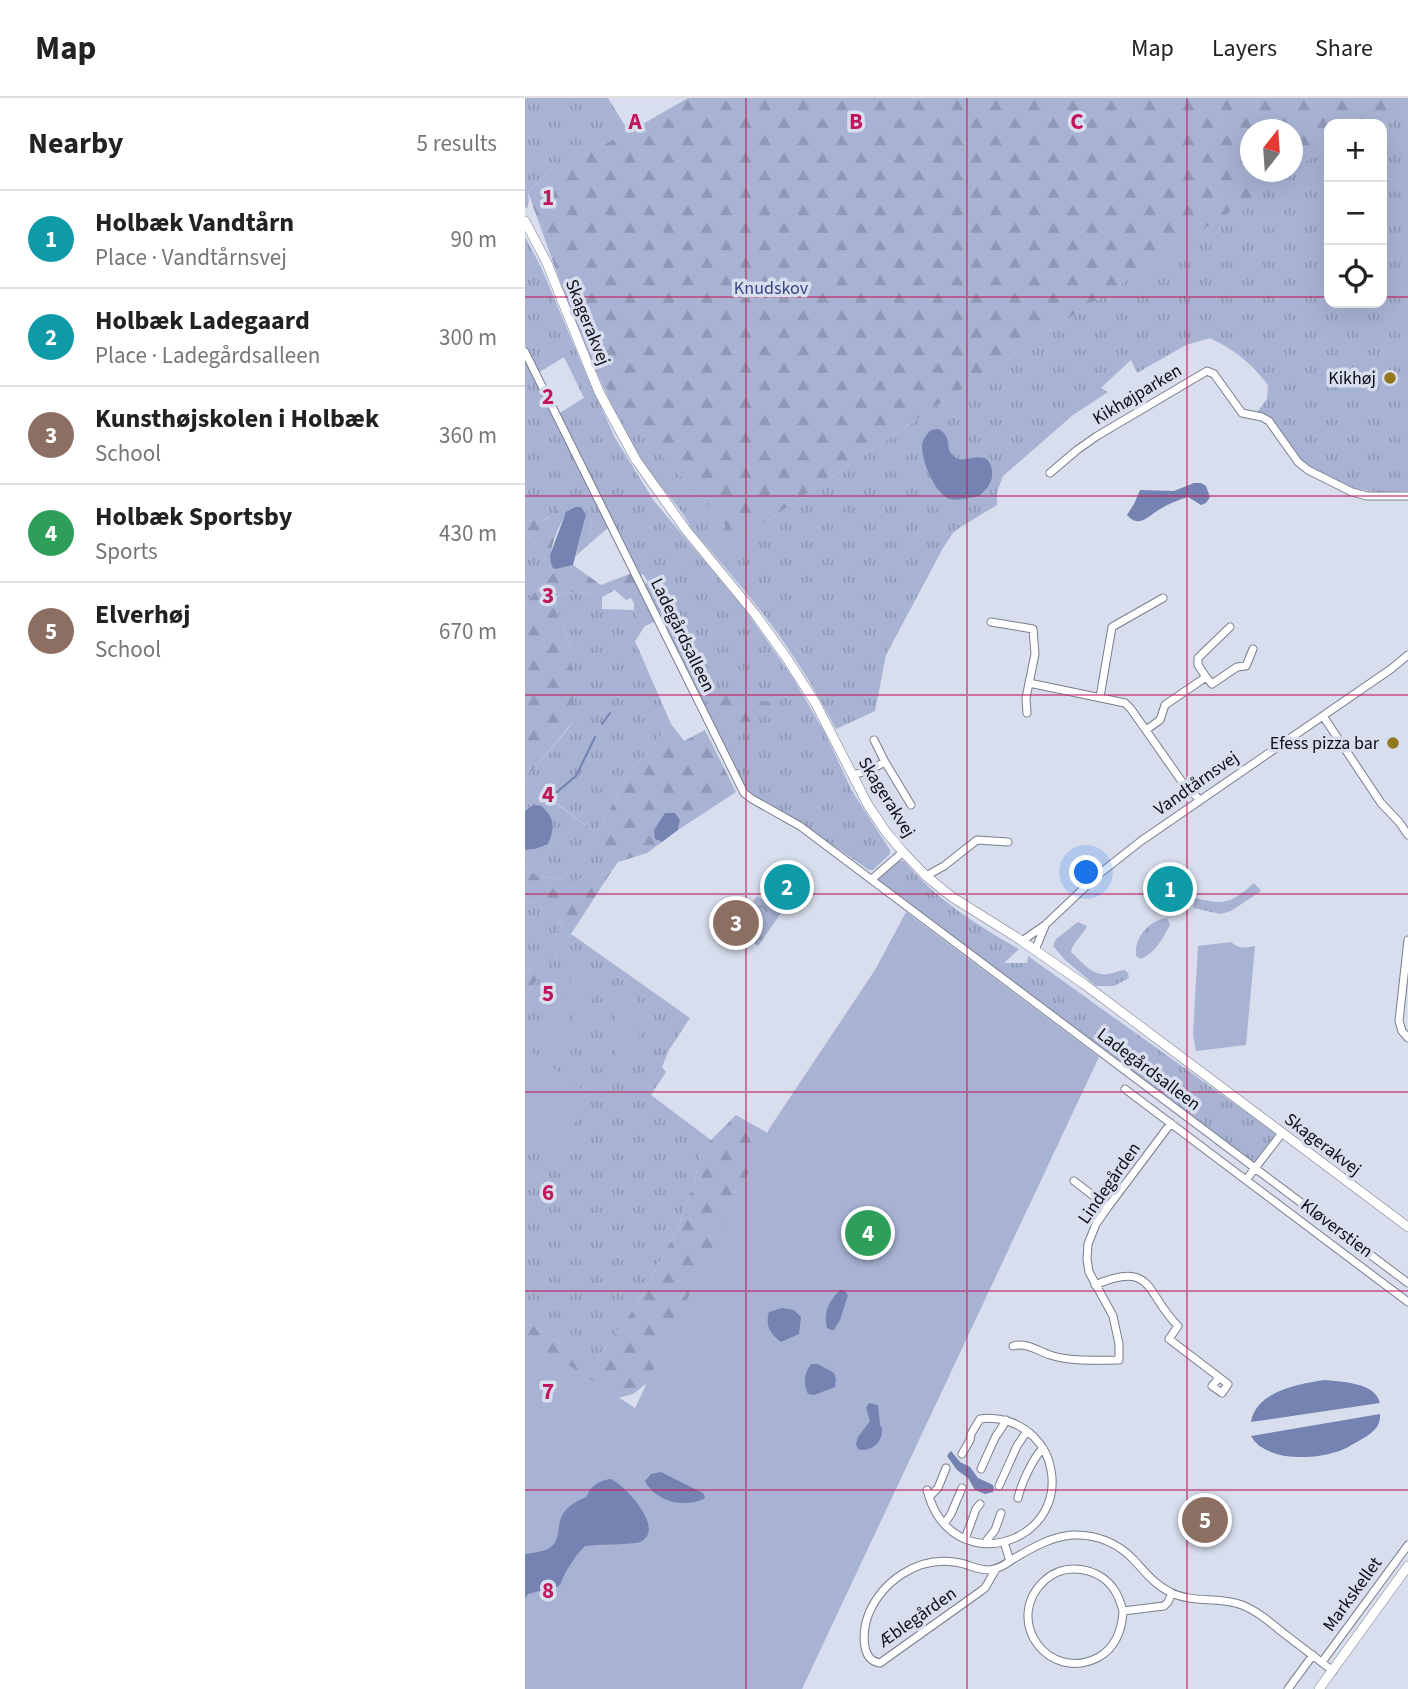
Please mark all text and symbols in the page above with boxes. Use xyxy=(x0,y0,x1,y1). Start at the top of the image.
text: Map xyxy=(35,25,96,72)
text: Map xyxy=(1131,31,1174,66)
text: Layers xyxy=(1212,31,1277,66)
text: Share xyxy=(1315,31,1373,66)
text: A xyxy=(627,105,642,138)
text: B xyxy=(849,105,863,138)
text: C xyxy=(1070,105,1084,138)
north arrow xyxy=(1240,119,1303,182)
map controls xyxy=(1324,119,1387,308)
button: + xyxy=(1324,119,1387,182)
text: Nearby xyxy=(28,122,123,165)
text: 5 results xyxy=(417,127,497,160)
text: 1 xyxy=(542,181,554,214)
button: − xyxy=(1324,182,1387,245)
text: Holbæk Vandtårn xyxy=(95,204,294,241)
text: 1 xyxy=(45,223,57,256)
text: 90 m xyxy=(450,223,497,256)
text: Place · Vandtårnsvej xyxy=(95,241,287,274)
button: locate xyxy=(1324,245,1387,308)
street label: Skagerakvej xyxy=(559,275,616,369)
park label: Knudskov xyxy=(734,276,809,301)
text: Holbæk Ladegaard xyxy=(95,302,310,339)
text: 2 xyxy=(45,321,57,354)
text: 300 m xyxy=(439,321,497,354)
text: Place · Ladegårdsalleen xyxy=(95,339,320,372)
street label: Kikhøjparken xyxy=(1088,358,1187,431)
place label: Kikhøj xyxy=(1328,366,1376,391)
marker: Kikhøj xyxy=(1382,370,1398,386)
text: 2 xyxy=(542,380,554,413)
text: Kunsthøjskolen i Holbæk xyxy=(95,400,379,437)
text: 3 xyxy=(45,419,57,452)
text: 360 m xyxy=(439,419,497,452)
text: School xyxy=(95,437,161,470)
text: Holbæk Sportsby xyxy=(95,498,292,535)
text: 4 xyxy=(45,517,57,550)
text: 430 m xyxy=(439,517,497,550)
text: Sports xyxy=(95,535,158,568)
street label: Ladegårdsalleen xyxy=(644,574,721,696)
text: 3 xyxy=(542,579,554,612)
text: Elverhøj xyxy=(95,596,190,633)
text: 5 xyxy=(45,615,57,648)
text: 670 m xyxy=(439,615,497,648)
text: School xyxy=(95,633,161,666)
place label: Efess pizza bar xyxy=(1270,731,1380,756)
marker: Efess pizza bar xyxy=(1385,735,1401,751)
street label: Vandtårnsvej xyxy=(1149,745,1244,822)
street label: Skagerakvej xyxy=(852,752,921,842)
text: 4 xyxy=(542,778,554,811)
your location xyxy=(1069,855,1103,889)
pin: 2 xyxy=(764,861,810,913)
pin: 1 xyxy=(1147,863,1193,915)
pin: 3 xyxy=(713,897,759,949)
text: 5 xyxy=(542,977,554,1010)
street label: Ladegårdsalleen xyxy=(1092,1022,1206,1117)
street label: Skagerakvej xyxy=(1279,1107,1366,1182)
street label: Lindegården xyxy=(1072,1137,1147,1229)
text: 6 xyxy=(542,1176,554,1209)
street label: Kløverstien xyxy=(1295,1193,1378,1264)
pin: 4 xyxy=(845,1207,891,1259)
text: 7 xyxy=(542,1375,554,1408)
pin: 5 xyxy=(1182,1494,1228,1546)
street label: Markskellet xyxy=(1317,1552,1388,1637)
text: 8 xyxy=(542,1574,554,1607)
street label: Æblegården xyxy=(873,1581,962,1654)

